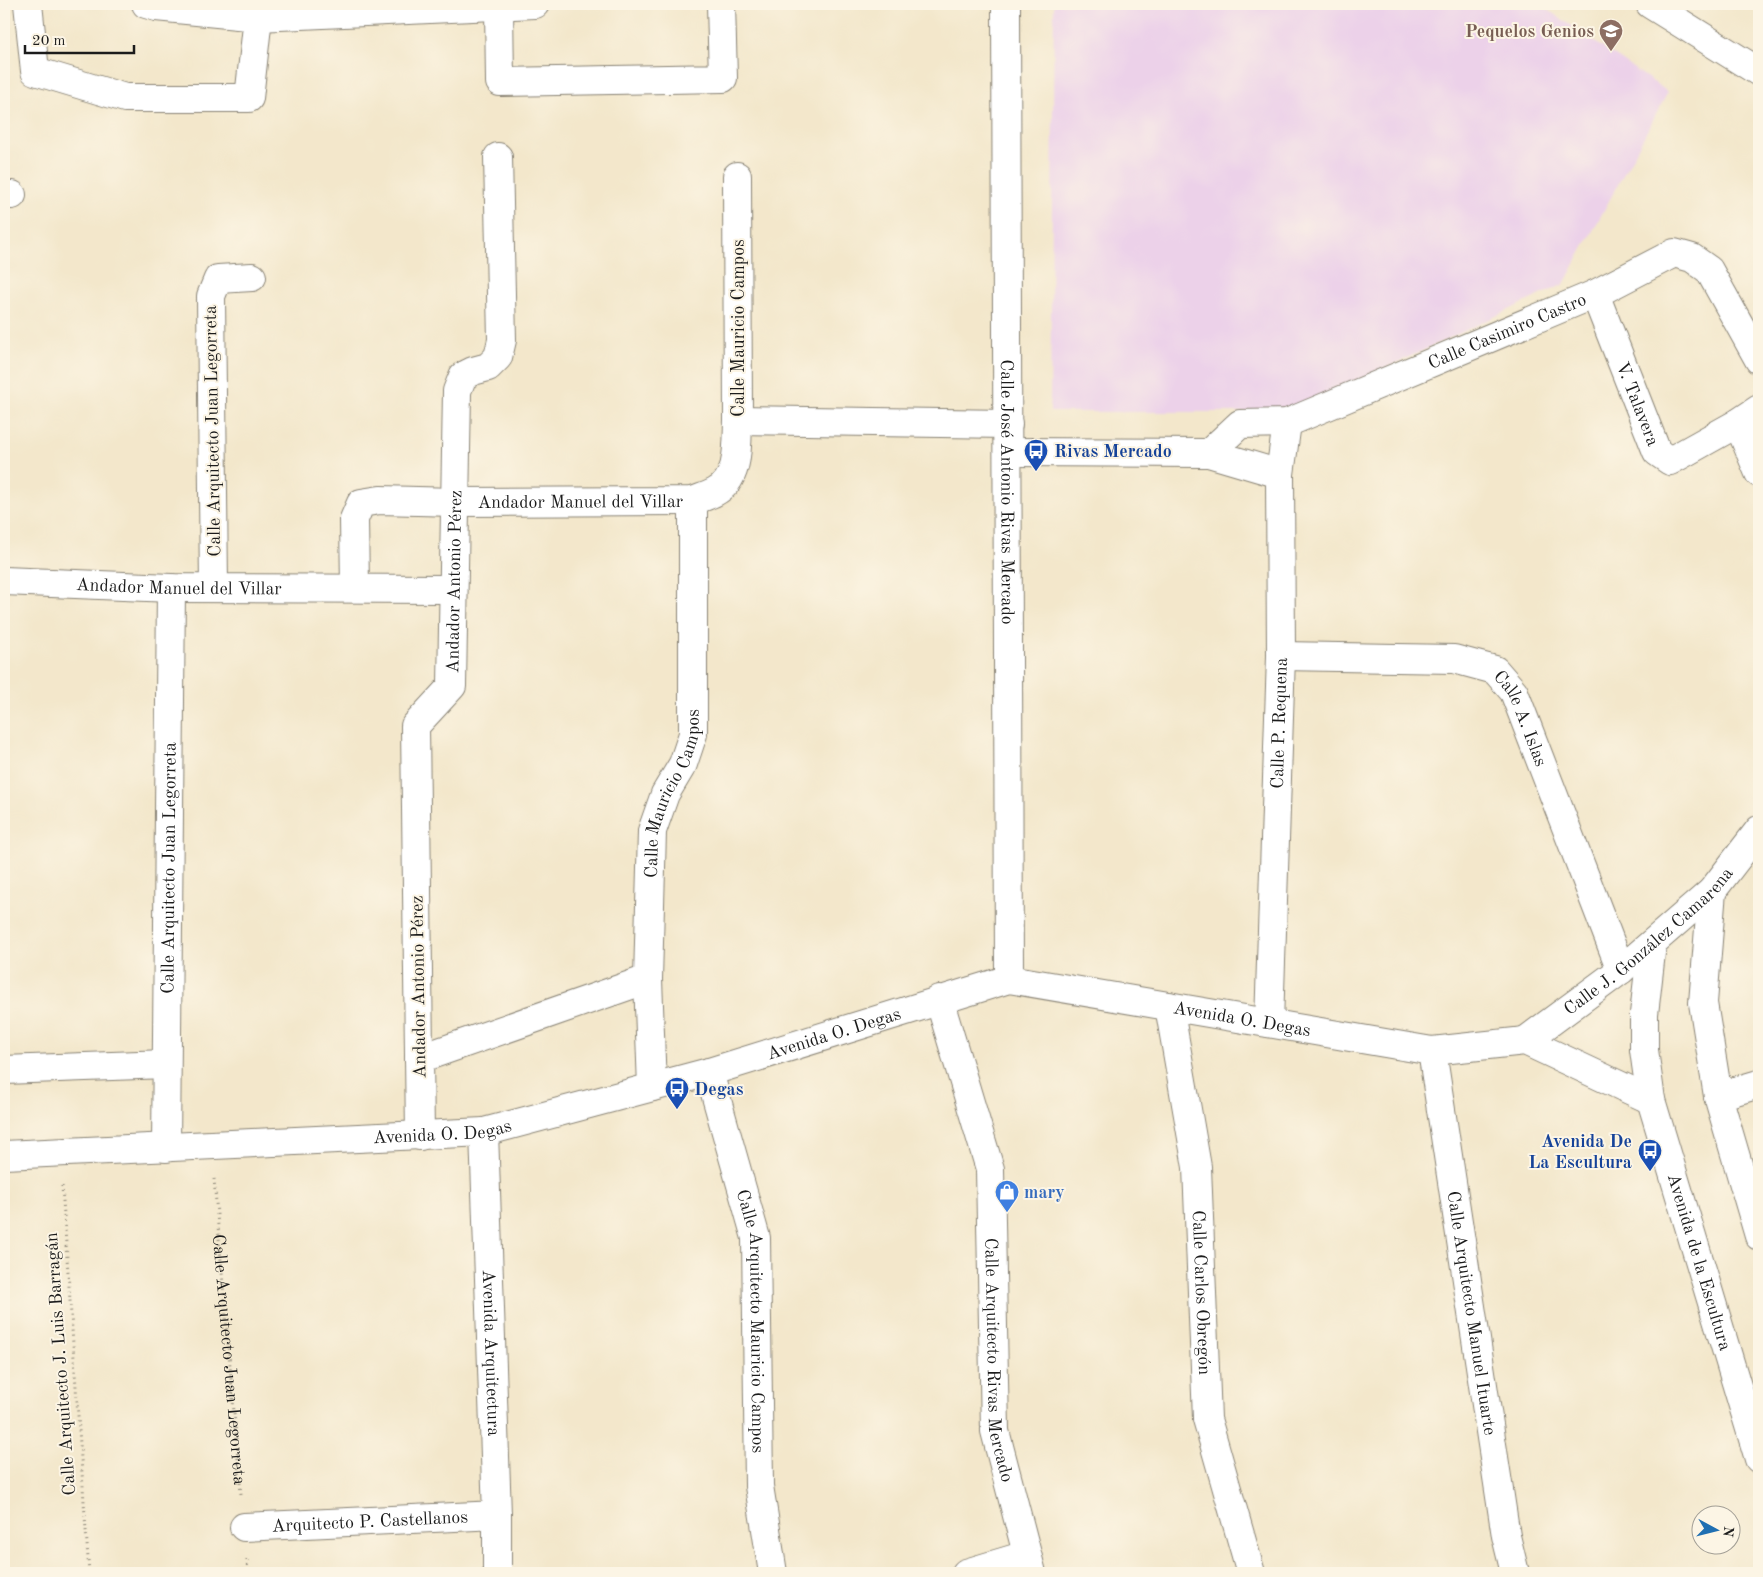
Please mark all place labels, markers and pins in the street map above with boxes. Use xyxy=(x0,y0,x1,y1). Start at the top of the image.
school or university icon: Pequelos Genios xyxy=(1598,18,1624,52)
place label: Pequelos Genios xyxy=(1465,23,1594,41)
bus stop icon: Rivas Mercado xyxy=(1023,438,1049,472)
place label: Rivas Mercado xyxy=(1054,443,1172,461)
bus stop icon: Degas xyxy=(664,1076,690,1110)
place label: Degas xyxy=(694,1081,744,1099)
place label: Avenida De La Escultura xyxy=(1528,1133,1632,1172)
bus stop icon: Avenida De La Escultura xyxy=(1637,1138,1663,1172)
shop icon: mary xyxy=(994,1179,1020,1213)
place label: mary xyxy=(1024,1184,1065,1202)

